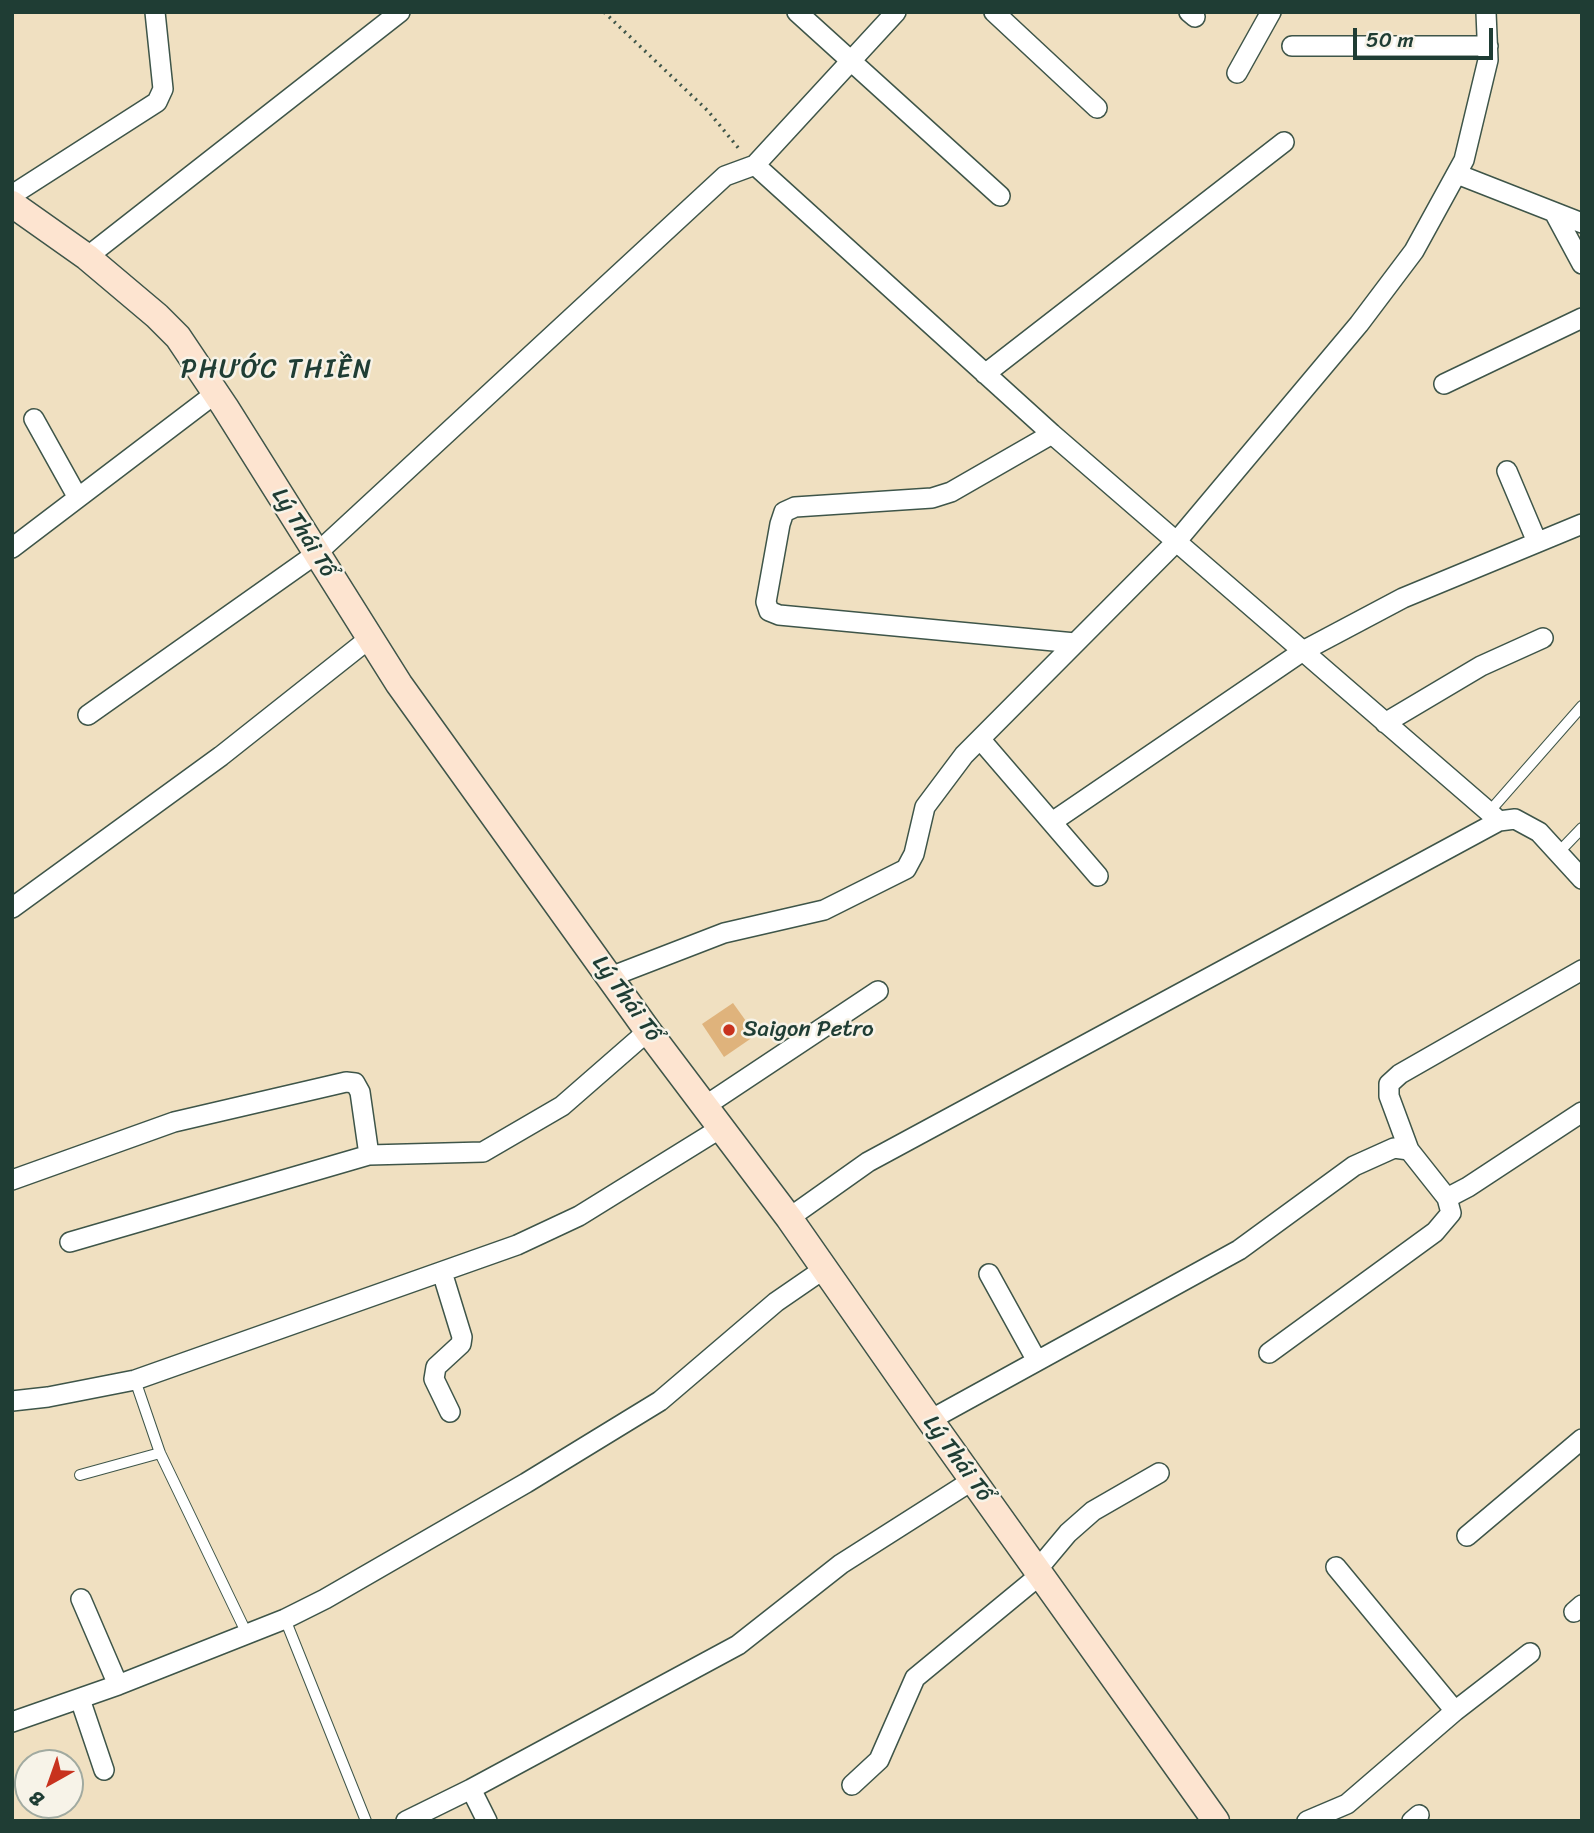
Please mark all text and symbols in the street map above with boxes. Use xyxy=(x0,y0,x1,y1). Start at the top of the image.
scale bar xyxy=(1356,14,1496,58)
text: 50 m xyxy=(1366,21,1414,59)
district label: PHƯỚC THIỀN xyxy=(182,354,372,386)
street label: Lý Thái Tổ xyxy=(265,483,341,583)
street label: Lý Thái Tổ xyxy=(586,951,666,1047)
place label: Saigon Petro xyxy=(743,1016,874,1044)
marker: Saigon Petro xyxy=(721,1022,737,1038)
street label: Lý Thái Tổ xyxy=(917,1411,997,1507)
north arrow xyxy=(14,1749,84,1819)
text: B xyxy=(21,1782,52,1815)

